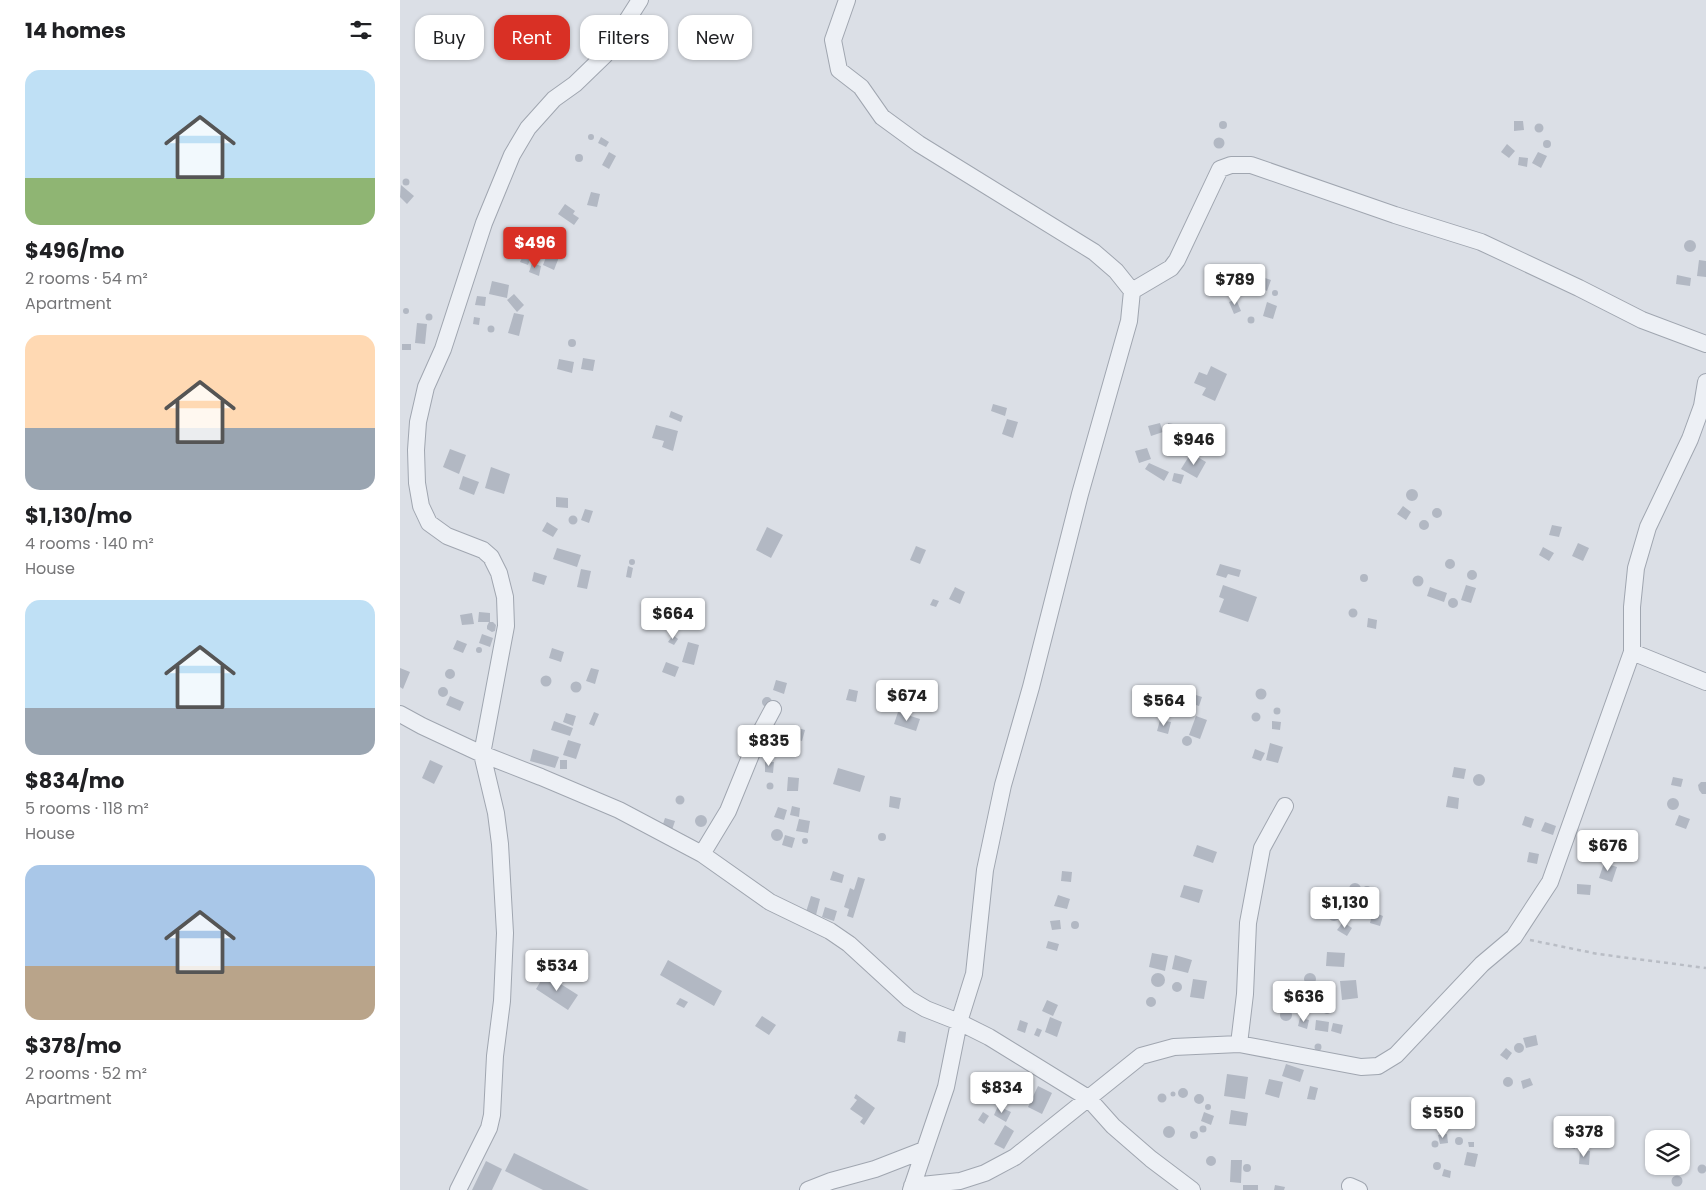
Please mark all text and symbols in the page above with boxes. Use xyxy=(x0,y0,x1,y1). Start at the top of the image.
chip: Buy xyxy=(415,15,484,60)
chip: Rent xyxy=(494,15,570,60)
chip: Filters xyxy=(580,15,668,60)
chip: New xyxy=(678,15,752,60)
text: 14 homes xyxy=(25,16,126,45)
icon: filters xyxy=(347,16,375,44)
icon: home xyxy=(155,102,245,192)
pin: $496 xyxy=(505,226,565,269)
text: $496 xyxy=(514,231,556,254)
text: $496/mo xyxy=(25,236,124,265)
pin: $789 xyxy=(1205,264,1265,306)
text: 2 rooms · 54 m² xyxy=(25,267,148,290)
text: $789 xyxy=(1215,268,1255,291)
text: Apartment xyxy=(25,292,112,315)
icon: home xyxy=(155,367,245,457)
pin: $946 xyxy=(1164,424,1224,466)
text: $946 xyxy=(1173,428,1215,451)
text: $1,130/mo xyxy=(25,501,132,530)
text: 4 rooms · 140 m² xyxy=(25,532,154,555)
text: House xyxy=(25,557,75,580)
pin: $664 xyxy=(643,598,703,640)
text: $664 xyxy=(652,602,694,625)
icon: home xyxy=(155,632,245,722)
pin: $674 xyxy=(877,680,937,722)
text: $674 xyxy=(887,684,927,707)
pin: $564 xyxy=(1134,684,1194,727)
text: $564 xyxy=(1143,689,1185,712)
pin: $835 xyxy=(739,724,799,767)
text: $835 xyxy=(749,729,789,752)
text: $834/mo xyxy=(25,766,124,795)
text: 5 rooms · 118 m² xyxy=(25,797,149,820)
text: House xyxy=(25,822,75,845)
pin: $676 xyxy=(1578,830,1638,872)
text: $676 xyxy=(1588,834,1628,857)
pin: $1,130 xyxy=(1304,886,1386,929)
text: $1,130 xyxy=(1321,891,1369,914)
icon: home xyxy=(155,897,245,987)
pin: $534 xyxy=(527,950,587,992)
text: $534 xyxy=(536,954,578,977)
pin: $636 xyxy=(1274,980,1334,1023)
text: $636 xyxy=(1284,985,1324,1008)
text: $378/mo xyxy=(25,1031,122,1060)
text: 2 rooms · 52 m² xyxy=(25,1062,147,1085)
pin: $834 xyxy=(972,1072,1032,1114)
text: $834 xyxy=(981,1076,1023,1099)
text: Apartment xyxy=(25,1087,112,1110)
pin: $550 xyxy=(1413,1096,1473,1139)
text: $550 xyxy=(1422,1101,1464,1124)
pin: $378 xyxy=(1554,1116,1614,1158)
text: $378 xyxy=(1564,1120,1604,1143)
map controls xyxy=(1645,1130,1690,1175)
button: layers xyxy=(1645,1130,1690,1175)

